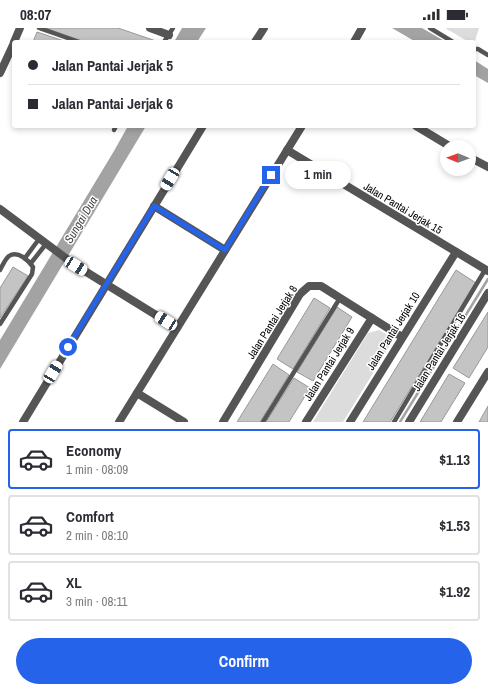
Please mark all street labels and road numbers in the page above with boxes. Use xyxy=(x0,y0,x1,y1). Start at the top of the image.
street label: Jalan Pantai Jerjak 15 xyxy=(361,179,445,237)
street label: Jalan Pantai Jerjak 8 xyxy=(244,283,300,361)
street label: Jalan Pantai Jerjak 10 xyxy=(363,289,423,373)
street label: Jalan Pantai Jerjak 16 xyxy=(409,310,469,394)
street label: Jalan Pantai Jerjak 9 xyxy=(301,325,357,403)

